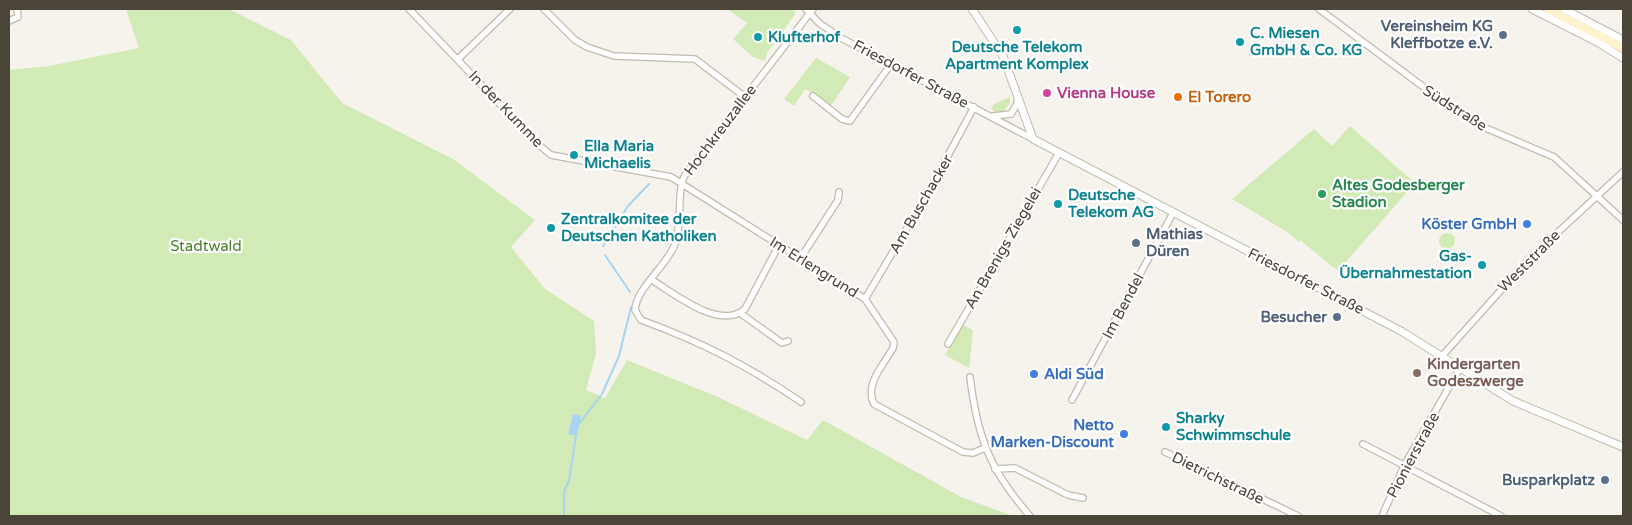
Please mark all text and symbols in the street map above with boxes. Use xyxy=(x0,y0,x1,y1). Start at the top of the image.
place label: Vereinsheim KG Kleffbotze e.V. xyxy=(1381,17,1493,52)
marker: Deutsche Telekom Apartment Komplex xyxy=(1011,24,1023,36)
place label: C. Miesen GmbH & Co. KG xyxy=(1250,24,1362,59)
place label: Klufterhof xyxy=(768,28,841,46)
marker: Vereinsheim KG Kleffbotze e.V. xyxy=(1497,29,1509,41)
marker: Klufterhof xyxy=(752,31,764,43)
street label: Friesdorfer Straße xyxy=(850,36,972,112)
marker: C. Miesen GmbH & Co. KG xyxy=(1234,36,1246,48)
place label: Deutsche Telekom Apartment Komplex xyxy=(945,38,1089,74)
street label: In der Kumme xyxy=(465,67,547,151)
street label: Hochkreuzallee xyxy=(680,81,760,179)
street label: Südstraße xyxy=(1420,81,1490,135)
place label: Vienna House xyxy=(1057,84,1156,102)
marker: Vienna House xyxy=(1041,87,1053,99)
place label: El Torero xyxy=(1188,88,1251,106)
marker: El Torero xyxy=(1172,91,1184,103)
place label: Ella Maria Michaelis xyxy=(584,137,654,172)
marker: Ella Maria Michaelis xyxy=(568,149,580,161)
street label: Am Buschacker xyxy=(885,151,957,257)
place label: Altes Godesberger Stadion xyxy=(1332,176,1465,211)
street label: An Brenigs Ziegelei xyxy=(961,184,1045,312)
place label: Deutsche Telekom AG xyxy=(1067,186,1154,221)
marker: Altes Godesberger Stadion xyxy=(1316,188,1328,200)
marker: Deutsche Telekom AG xyxy=(1052,198,1064,210)
place label: Zentralkomitee der Deutschen Katholiken xyxy=(561,210,717,245)
place label: Köster GmbH xyxy=(1421,215,1517,233)
marker: Köster GmbH xyxy=(1521,218,1533,230)
marker: Zentralkomitee der Deutschen Katholiken xyxy=(545,222,557,234)
place label: Mathias Düren xyxy=(1146,225,1203,260)
street label: Weststraße xyxy=(1494,226,1564,296)
street label: Im Erlengrund xyxy=(766,233,862,301)
park label: Stadtwald xyxy=(170,237,242,255)
marker: Mathias Düren xyxy=(1130,237,1142,249)
street label: Friesdorfer Straße xyxy=(1245,244,1367,318)
place label: Gas- Übernahmestation xyxy=(1339,247,1472,282)
marker: Gas- Übernahmestation xyxy=(1476,259,1488,271)
street label: Im Bendel xyxy=(1098,270,1148,342)
place label: Besucher xyxy=(1260,308,1327,326)
marker: Besucher xyxy=(1331,311,1343,323)
place label: Kindergarten Godeszwerge xyxy=(1427,355,1524,391)
place label: Aldi Süd xyxy=(1044,365,1104,383)
marker: Kindergarten Godeszwerge xyxy=(1411,367,1423,379)
marker: Aldi Süd xyxy=(1028,368,1040,380)
place label: Sharky Schwimmschule xyxy=(1176,409,1292,444)
street label: Pionierstraße xyxy=(1383,409,1443,501)
place label: Netto Marken-Discount xyxy=(991,416,1114,451)
marker: Sharky Schwimmschule xyxy=(1160,421,1172,433)
marker: Netto Marken-Discount xyxy=(1118,428,1130,440)
street label: Dietrichstraße xyxy=(1169,448,1267,508)
place label: Busparkplatz xyxy=(1502,471,1596,490)
marker: Busparkplatz xyxy=(1599,474,1611,486)

